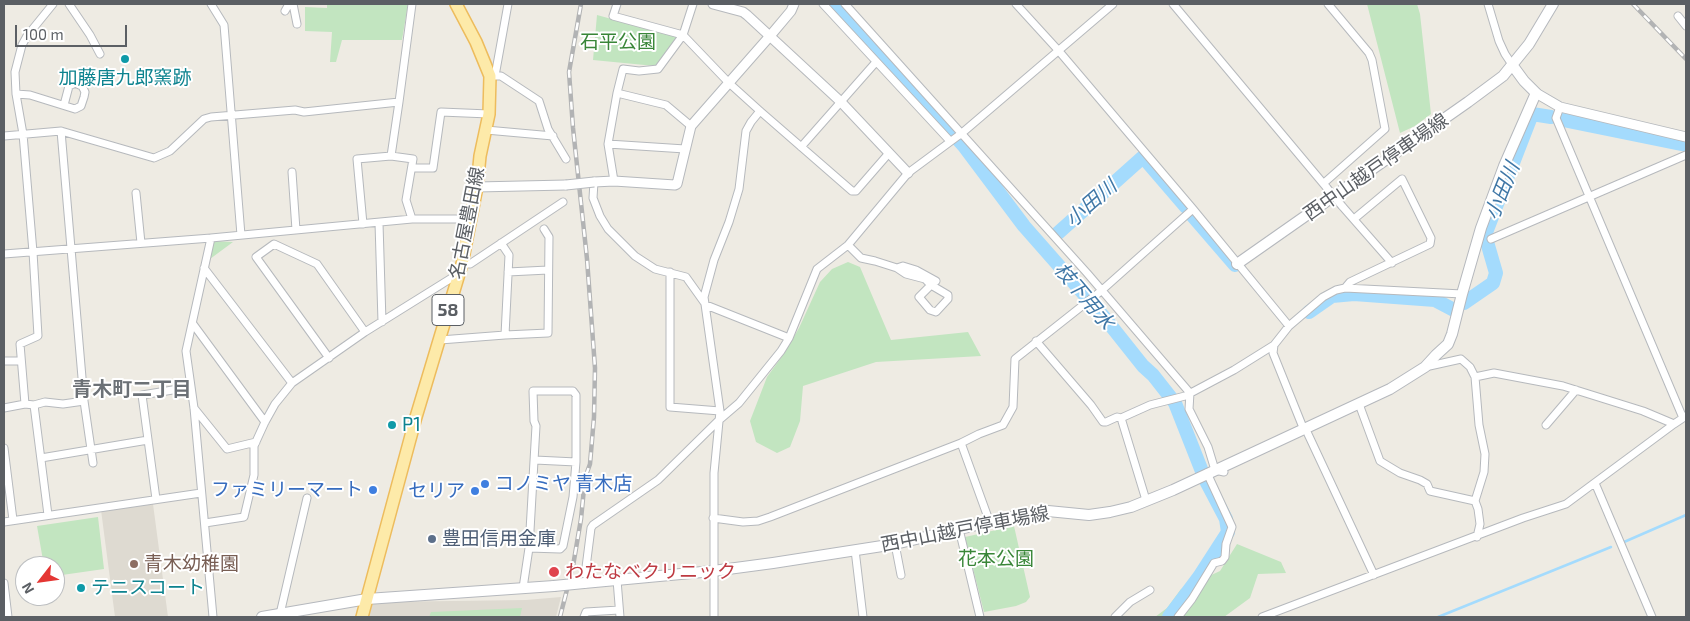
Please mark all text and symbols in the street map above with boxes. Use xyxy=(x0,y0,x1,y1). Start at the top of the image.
scale bar xyxy=(18,15,130,47)
text: 100 m xyxy=(23,25,64,43)
park label: 石平公園 xyxy=(580,31,656,53)
marker: 加藤唐九郎窯跡 xyxy=(119,53,131,65)
place label: 加藤唐九郎窯跡 xyxy=(59,67,191,89)
street label: 西中山越戸停車場線 xyxy=(1299,109,1453,225)
water label: 小田川 xyxy=(1480,159,1524,223)
street label: 名古屋豊田線 xyxy=(445,165,489,281)
water label: 小田川 xyxy=(1060,174,1122,232)
water label: 枝下用水 xyxy=(1049,258,1119,334)
road number: 58 xyxy=(432,294,464,326)
district label: 青木町二丁目 xyxy=(72,377,192,401)
place label: P1 xyxy=(402,414,421,436)
marker: P1 xyxy=(386,419,398,431)
place label: コノミヤ 青木店 xyxy=(495,473,632,495)
marker: コノミヤ 青木店 xyxy=(479,478,491,490)
place label: ファミリーマート xyxy=(211,479,363,501)
place label: セリア xyxy=(408,480,465,502)
marker: ファミリーマート xyxy=(367,484,379,496)
marker: セリア xyxy=(469,485,481,497)
street label: 西中山越戸停車場線 xyxy=(879,501,1051,557)
place label: 豊田信用金庫 xyxy=(442,528,556,550)
marker: 豊田信用金庫 xyxy=(426,533,438,545)
park label: 花本公園 xyxy=(958,548,1034,570)
place label: 青木幼稚園 xyxy=(144,553,239,575)
north arrow xyxy=(15,556,65,606)
marker: 青木幼稚園 xyxy=(128,558,140,570)
place label: わたなべクリニック xyxy=(565,561,736,583)
marker: わたなべクリニック xyxy=(547,565,561,579)
place label: テニスコート xyxy=(91,577,205,599)
text: N xyxy=(18,580,37,597)
marker: テニスコート xyxy=(75,582,87,594)

